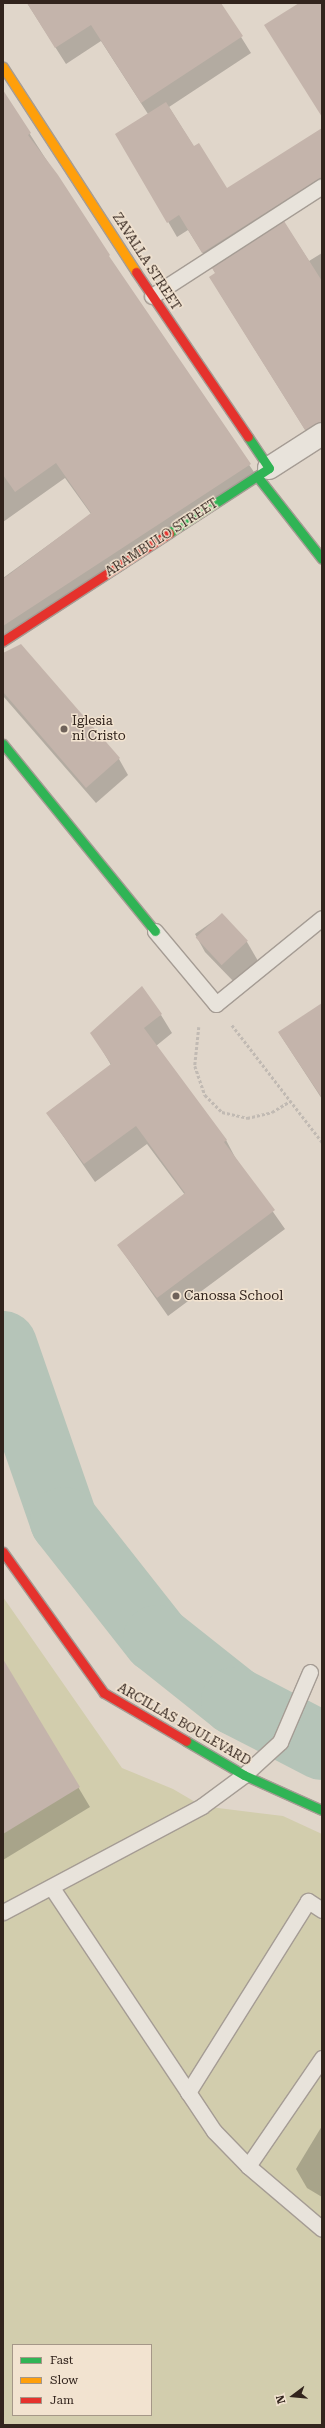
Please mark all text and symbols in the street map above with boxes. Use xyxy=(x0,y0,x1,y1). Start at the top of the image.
street label: ZAVALLA STREET xyxy=(109,210,183,314)
street label: ARAMBULO STREET xyxy=(103,496,221,580)
place label: Iglesia ni Cristo xyxy=(72,714,126,745)
marker: Iglesia ni Cristo xyxy=(59,724,69,734)
place label: Canossa School xyxy=(184,1288,283,1304)
marker: Canossa School xyxy=(171,1291,181,1301)
street label: ARCILLAS BOULEVARD xyxy=(115,1680,253,1770)
legend xyxy=(12,2344,152,2416)
text: Fast xyxy=(50,2353,73,2367)
text: Slow xyxy=(50,2373,78,2387)
north arrow xyxy=(273,2376,313,2416)
text: Jam xyxy=(50,2393,74,2407)
text: N xyxy=(274,2394,288,2405)

